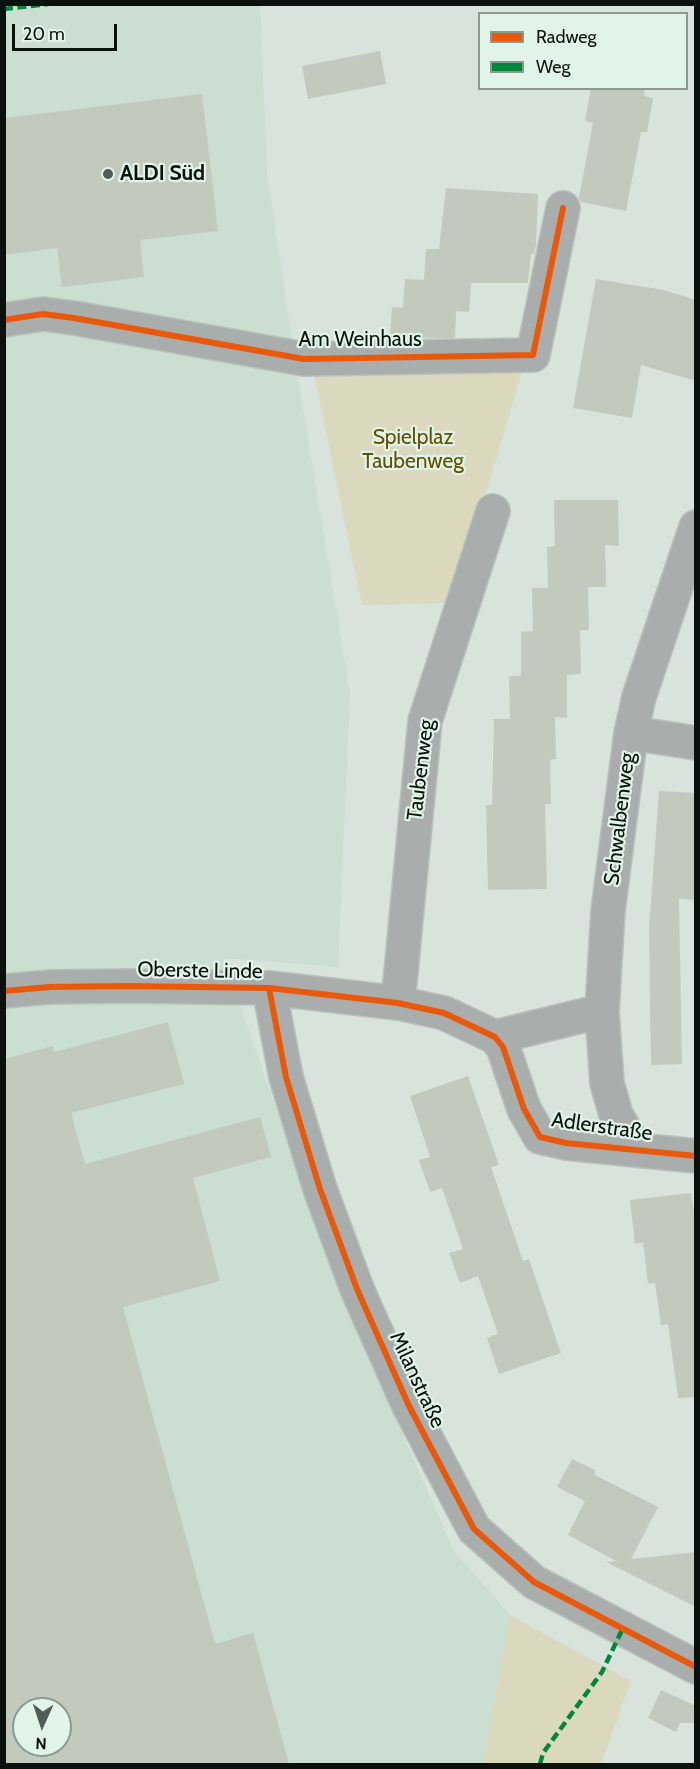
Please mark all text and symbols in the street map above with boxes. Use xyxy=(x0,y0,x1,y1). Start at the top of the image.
scale bar xyxy=(15,12,120,50)
legend xyxy=(478,12,688,90)
text: 20 m xyxy=(23,23,65,45)
text: Radweg xyxy=(536,26,597,48)
text: Weg xyxy=(536,56,571,78)
place label: ALDI Süd xyxy=(120,161,205,187)
marker: ALDI Süd xyxy=(101,167,115,181)
street label: Am Weinhaus xyxy=(298,327,422,353)
park label: Spielplaz Taubenweg xyxy=(362,425,464,475)
street label: Taubenweg xyxy=(402,718,440,822)
street label: Schwalbenweg xyxy=(599,751,641,887)
street label: Oberste Linde xyxy=(137,957,263,985)
street label: Adlerstraße xyxy=(550,1107,654,1147)
street label: Milanstraße xyxy=(384,1328,450,1432)
north arrow xyxy=(12,1697,72,1757)
text: N xyxy=(35,1734,47,1753)

